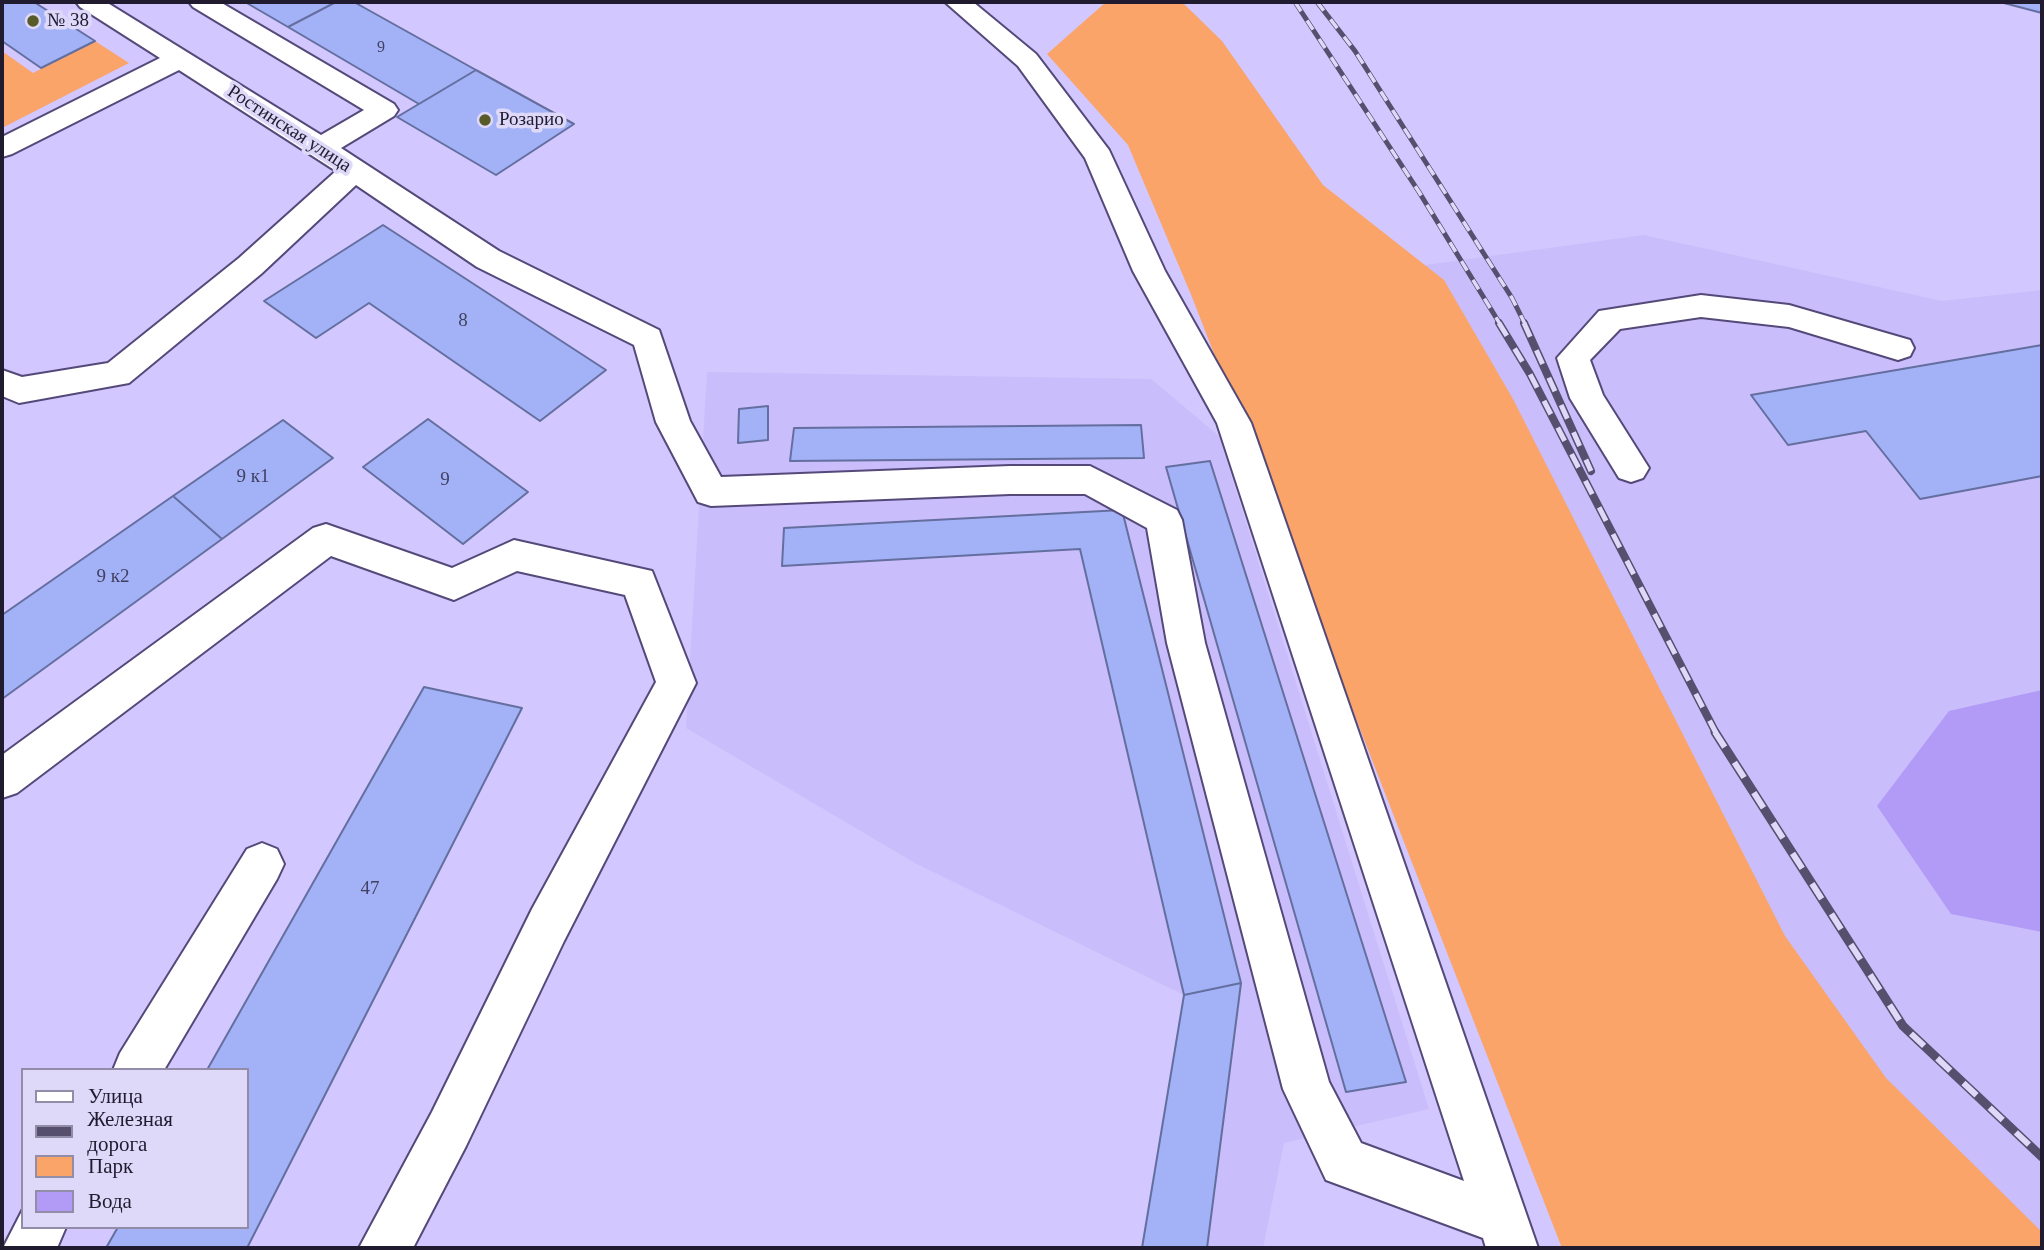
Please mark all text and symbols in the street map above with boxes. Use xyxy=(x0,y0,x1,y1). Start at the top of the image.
place label: № 38 xyxy=(47,10,89,32)
marker: № 38 xyxy=(25,13,41,29)
house number: 9 xyxy=(377,38,385,58)
street label: Ростинская улица xyxy=(223,80,355,178)
place label: Розарио xyxy=(499,109,564,131)
marker: Розарио xyxy=(477,112,493,128)
house number: 8 xyxy=(458,310,468,332)
house number: 9 к1 xyxy=(237,466,269,488)
house number: 9 xyxy=(440,469,450,491)
house number: 9 к2 xyxy=(97,566,129,588)
house number: 47 xyxy=(360,878,379,900)
legend xyxy=(21,1068,248,1229)
text: Улица xyxy=(88,1084,143,1108)
text: Железная дорога xyxy=(87,1107,173,1156)
text: Парк xyxy=(88,1154,133,1178)
text: Вода xyxy=(88,1189,132,1213)

